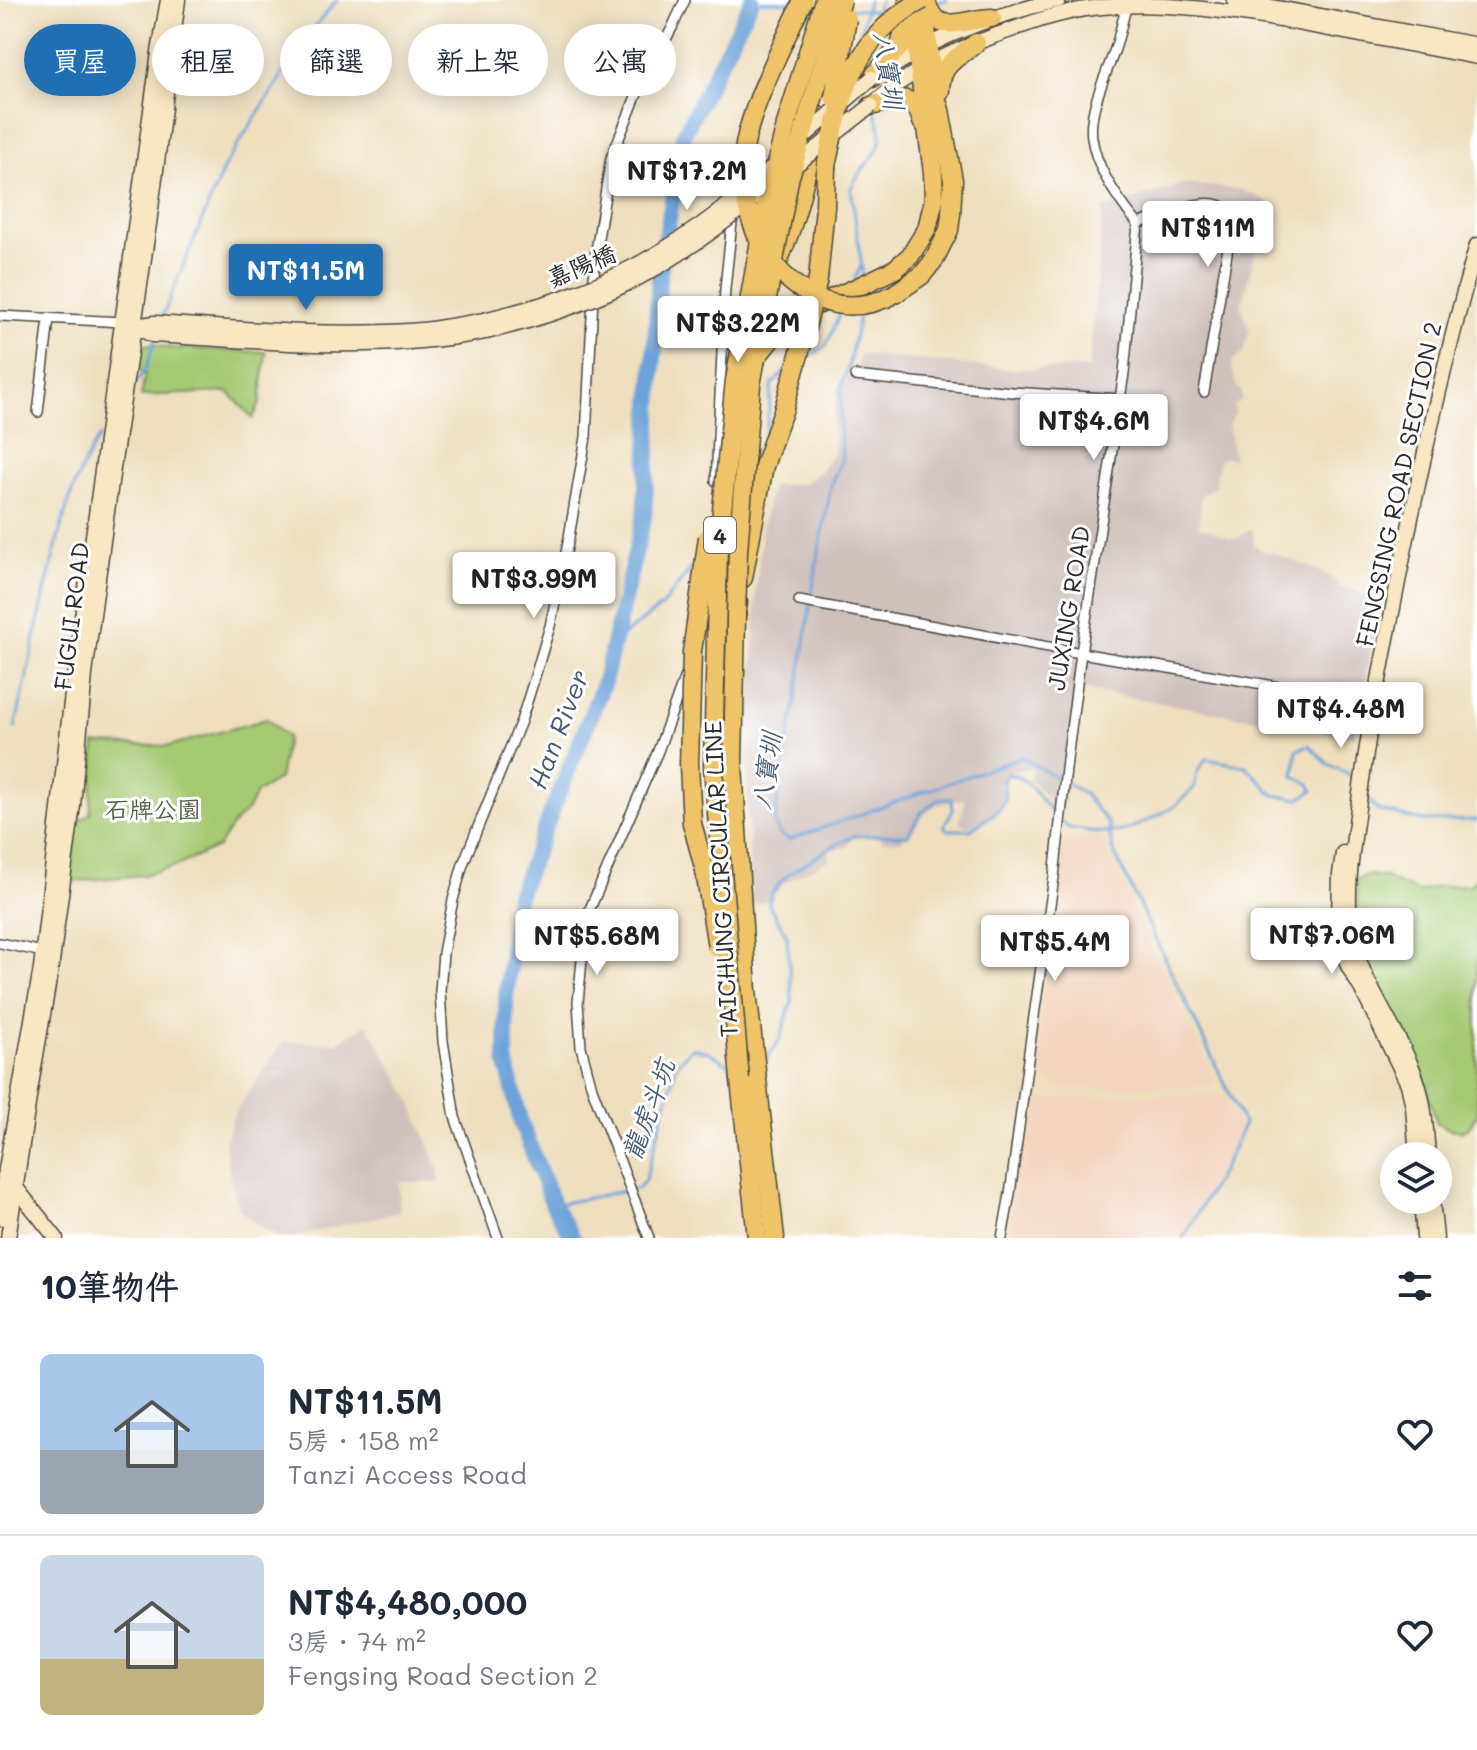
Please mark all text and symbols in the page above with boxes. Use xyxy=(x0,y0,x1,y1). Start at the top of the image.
chip: 買屋 xyxy=(24,24,136,96)
chip: 租屋 xyxy=(152,24,264,96)
chip: 篩選 xyxy=(280,24,392,96)
chip: 新上架 xyxy=(408,24,548,96)
chip: 公寓 xyxy=(564,24,676,96)
water label: 八寶圳 xyxy=(866,29,912,114)
pin: NT$17.2M xyxy=(604,144,770,212)
text: NT$17.2M xyxy=(627,153,747,187)
pin: NT$11M xyxy=(1143,201,1273,269)
text: NT$11M xyxy=(1160,210,1256,244)
street label: 嘉陽橋 xyxy=(542,237,620,293)
pin: NT$11.5M xyxy=(223,244,389,312)
text: NT$11.5M xyxy=(247,253,365,287)
pin: NT$3.22M xyxy=(655,296,821,364)
text: NT$3.22M xyxy=(676,305,800,339)
street label: FENGSING ROAD SECTION 2 xyxy=(1348,319,1448,649)
pin: NT$4.6M xyxy=(1020,394,1168,462)
text: NT$4.6M xyxy=(1038,403,1150,437)
road number: 4 xyxy=(704,517,736,553)
street label: JUXING ROAD xyxy=(1040,523,1096,693)
street label: FUGUI ROAD xyxy=(47,540,95,692)
pin: NT$3.99M xyxy=(451,552,617,620)
text: NT$3.99M xyxy=(470,561,598,595)
water label: Han River xyxy=(520,665,596,793)
pin: NT$4.48M xyxy=(1258,682,1424,750)
text: NT$4.48M xyxy=(1276,691,1406,725)
street label: TAICHUNG CIRCULAR LINE xyxy=(696,720,744,1038)
water label: 八寶圳 xyxy=(744,727,789,812)
park label: 石牌公園 xyxy=(105,793,201,824)
pin: NT$7.06M xyxy=(1249,908,1415,976)
pin: NT$5.68M xyxy=(514,909,680,977)
pin: NT$5.4M xyxy=(981,915,1129,983)
text: NT$7.06M xyxy=(1268,917,1396,951)
text: NT$5.68M xyxy=(533,918,661,952)
text: NT$5.4M xyxy=(999,924,1111,958)
water label: 龍虎斗坑 xyxy=(614,1052,683,1164)
map controls xyxy=(1380,1142,1452,1214)
button: layers xyxy=(1380,1142,1452,1214)
text: 10筆物件 xyxy=(40,1263,179,1308)
icon: filters xyxy=(1393,1264,1437,1308)
text: NT$11.5M xyxy=(288,1378,443,1423)
icon: home xyxy=(104,1386,200,1482)
icon: heart xyxy=(1393,1412,1437,1456)
text: 5房 · 158 m² xyxy=(288,1423,439,1457)
text: Tanzi Access Road xyxy=(288,1457,527,1491)
text: NT$4,480,000 xyxy=(288,1579,527,1624)
icon: home xyxy=(104,1587,200,1683)
icon: heart xyxy=(1393,1613,1437,1657)
text: 3房 · 74 m² xyxy=(288,1624,426,1658)
text: Fengsing Road Section 2 xyxy=(288,1658,598,1692)

